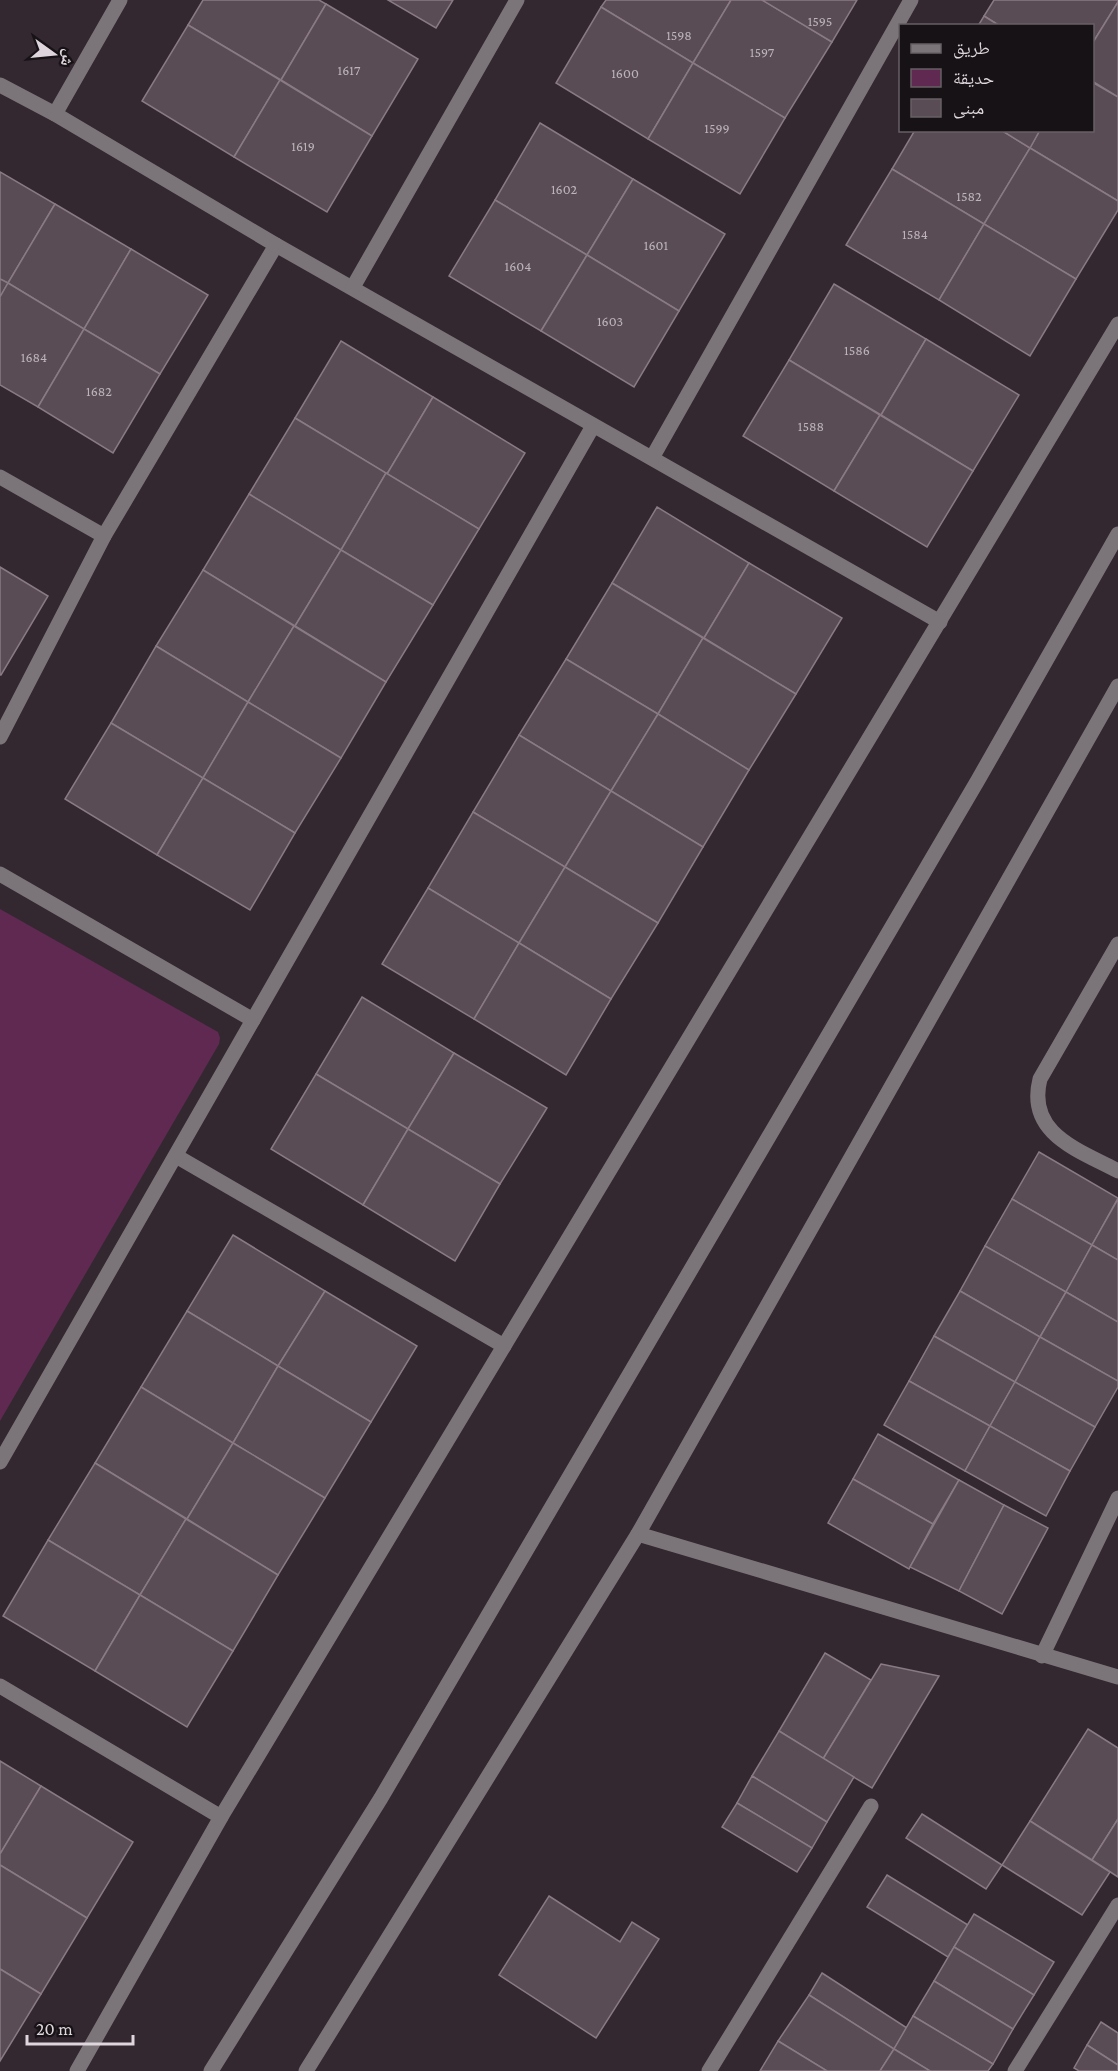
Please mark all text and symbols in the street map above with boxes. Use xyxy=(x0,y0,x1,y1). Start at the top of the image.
house number: 1595 xyxy=(808,13,832,29)
north arrow xyxy=(24,24,84,84)
legend xyxy=(899,24,1094,132)
house number: 1598 xyxy=(666,27,692,43)
text: طريق xyxy=(953,38,990,59)
house number: 1597 xyxy=(750,44,775,60)
text: ش xyxy=(57,47,78,68)
house number: 1617 xyxy=(338,62,361,78)
house number: 1600 xyxy=(611,65,639,81)
text: حديقة xyxy=(953,68,994,88)
text: مبنى xyxy=(953,98,984,119)
house number: 1599 xyxy=(704,120,730,136)
house number: 1619 xyxy=(291,138,315,154)
house number: 1602 xyxy=(551,181,577,197)
house number: 1582 xyxy=(956,188,982,204)
house number: 1584 xyxy=(902,226,928,242)
house number: 1601 xyxy=(644,237,669,253)
house number: 1604 xyxy=(505,258,531,274)
house number: 1603 xyxy=(597,313,623,329)
house number: 1586 xyxy=(844,342,870,358)
house number: 1684 xyxy=(21,349,47,365)
house number: 1682 xyxy=(86,383,112,399)
house number: 1588 xyxy=(798,418,824,434)
scale bar xyxy=(27,2008,134,2046)
text: 20 m xyxy=(36,2019,73,2039)

